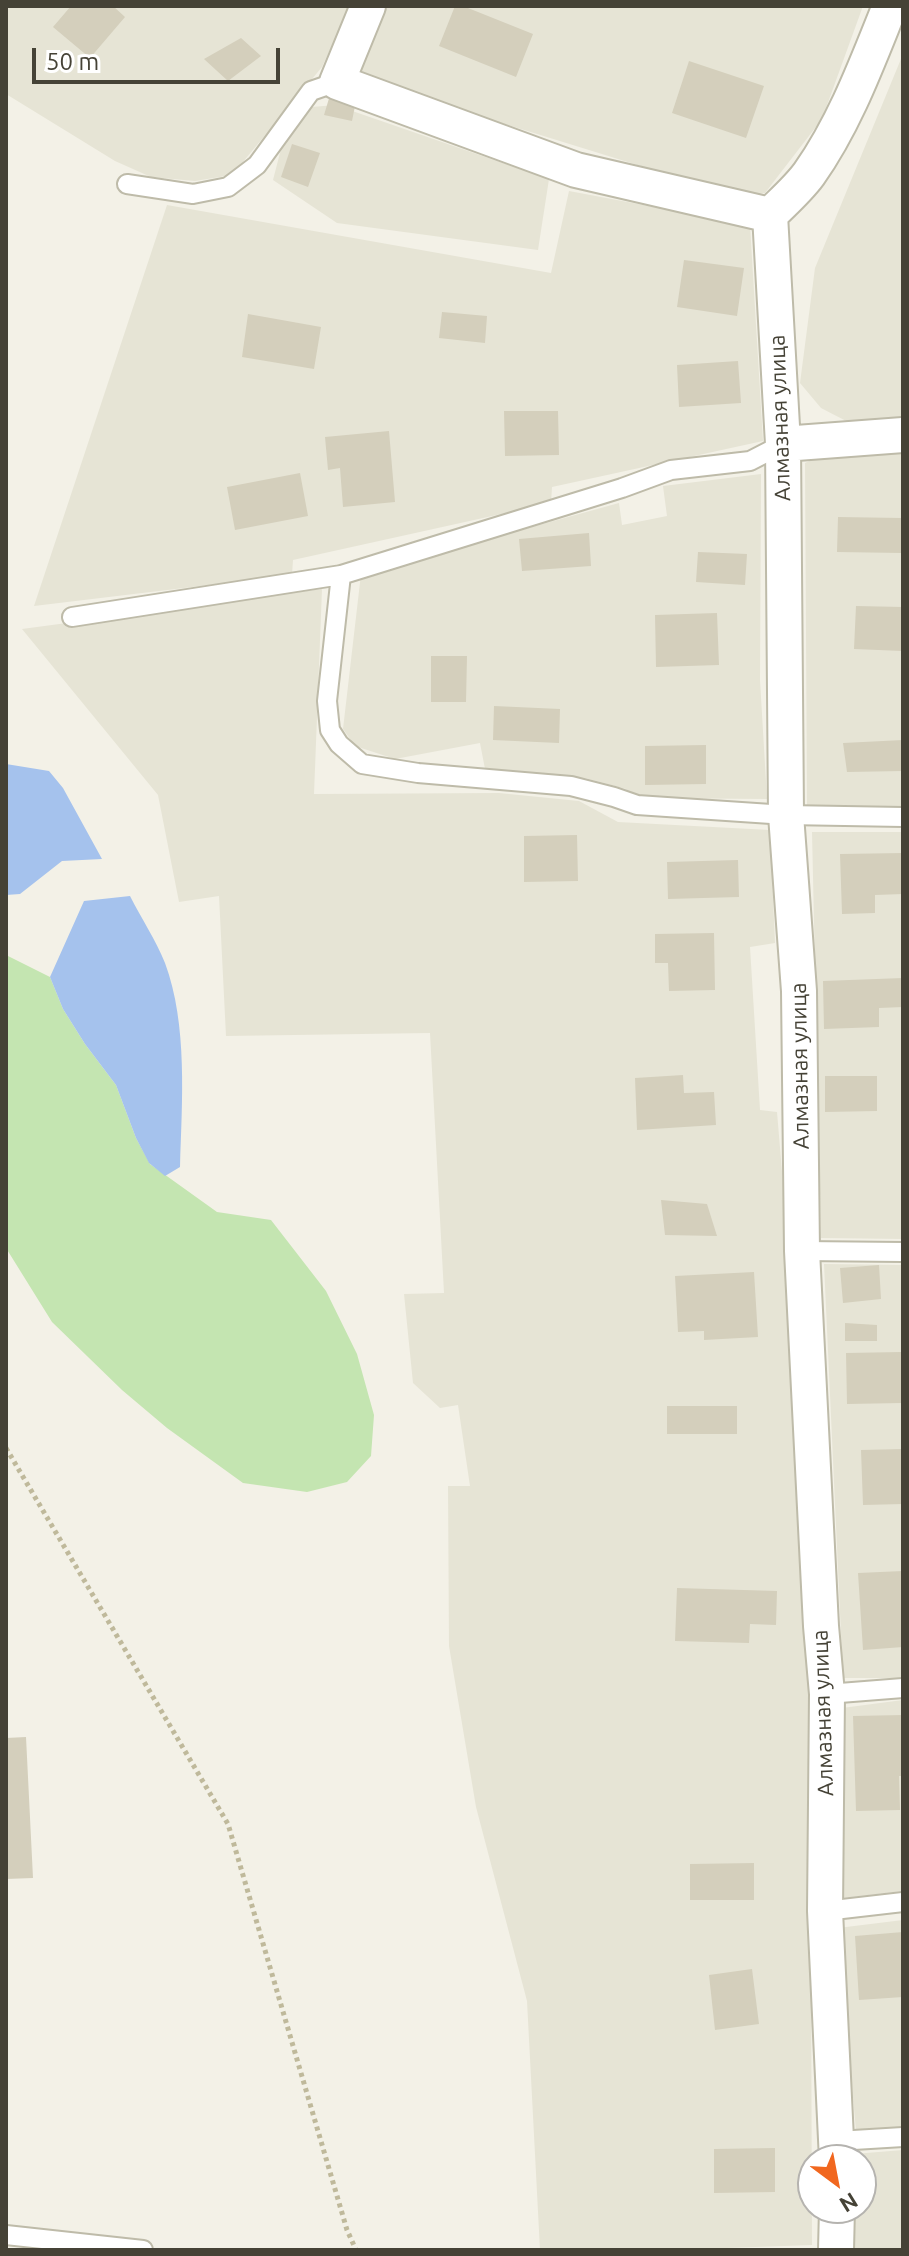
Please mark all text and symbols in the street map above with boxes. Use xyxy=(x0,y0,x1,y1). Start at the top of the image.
scale bar xyxy=(36,32,284,82)
text: 50 m xyxy=(46,48,99,75)
street label: Алмазная улица xyxy=(764,334,796,502)
street label: Алмазная улица xyxy=(785,982,815,1150)
street label: Алмазная улица xyxy=(807,1629,839,1797)
north arrow xyxy=(797,2144,877,2224)
text: N xyxy=(835,2188,863,2218)

